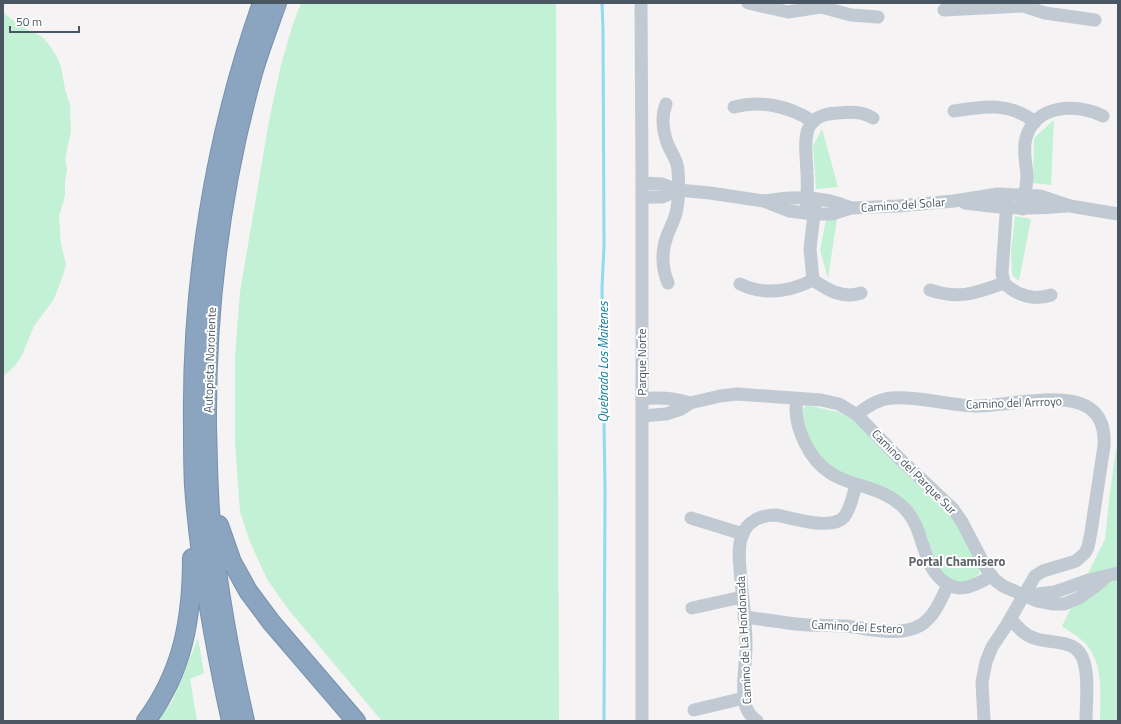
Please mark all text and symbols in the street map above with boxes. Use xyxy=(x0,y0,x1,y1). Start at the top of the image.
scale bar xyxy=(10,8,79,34)
text: 50 m xyxy=(16,12,42,31)
street label: Camino del Solar xyxy=(860,192,946,217)
water label: Quebrada Los Maitenes xyxy=(593,300,613,423)
street label: Autopista Nororiente xyxy=(198,307,221,413)
street label: Parque Norte xyxy=(632,328,651,396)
street label: Camino del Arrroyo xyxy=(966,391,1062,414)
street label: Camino del Parque Sur xyxy=(867,425,961,519)
district label: Portal Chamisero xyxy=(909,551,1005,571)
street label: Camino de La Hondonada xyxy=(731,575,756,705)
street label: Camino del Estero xyxy=(811,615,903,638)

